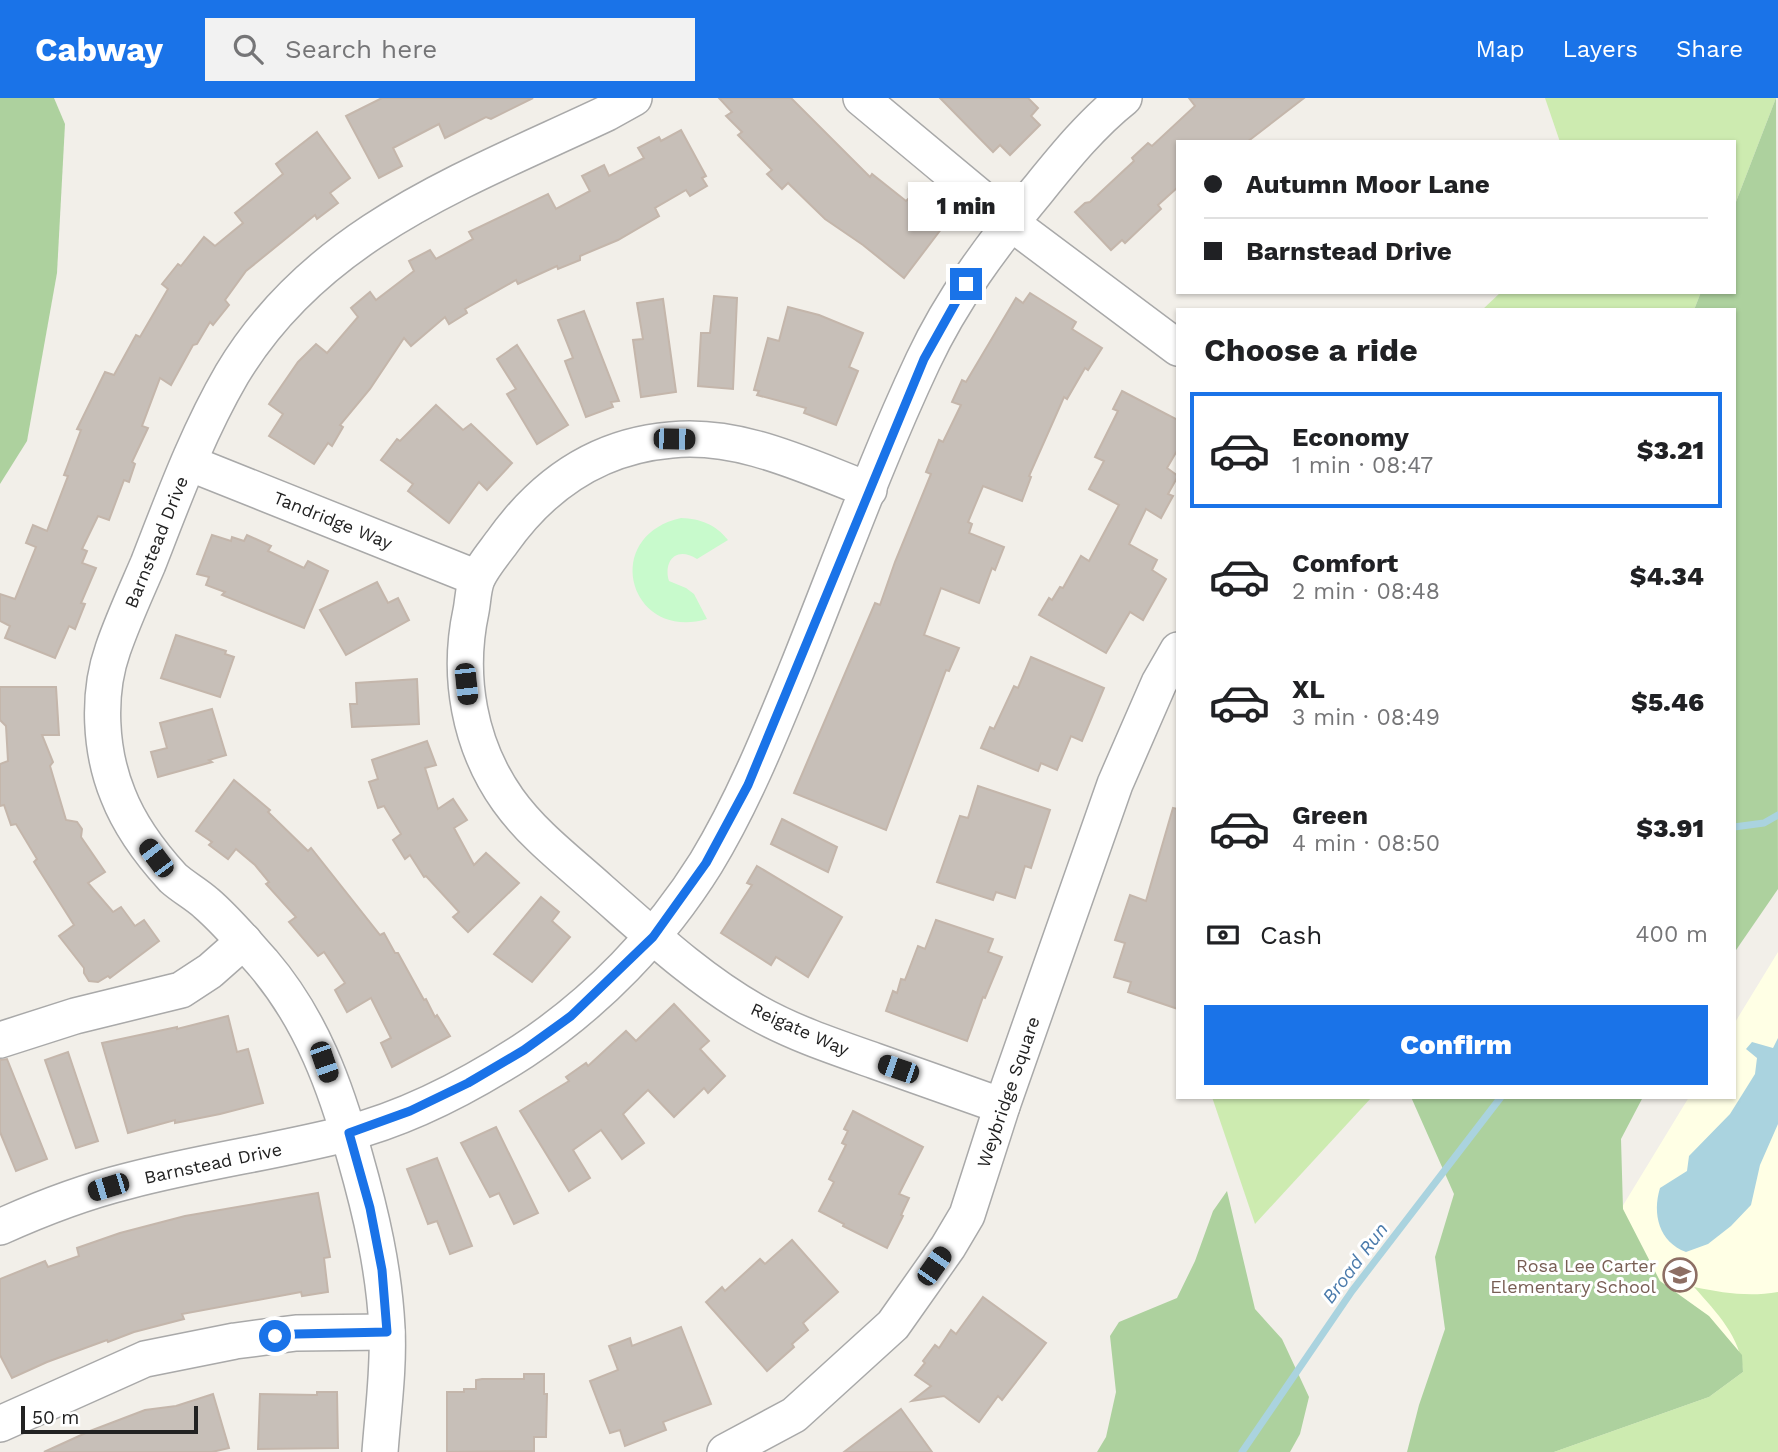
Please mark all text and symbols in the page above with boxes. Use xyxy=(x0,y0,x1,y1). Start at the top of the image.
search box xyxy=(205,18,695,81)
text: Cabway xyxy=(35,30,163,69)
icon: search xyxy=(229,30,267,68)
text: Search here xyxy=(285,34,437,64)
text: Map xyxy=(1476,35,1524,63)
text: Layers xyxy=(1562,35,1638,63)
text: Share xyxy=(1676,35,1743,63)
text: Autumn Moor Lane xyxy=(1246,169,1490,199)
callout: 1 min xyxy=(908,183,1024,232)
text: 1 min xyxy=(936,193,996,220)
text: Barnstead Drive xyxy=(1246,236,1452,266)
route end xyxy=(950,268,982,300)
text: Choose a ride xyxy=(1204,331,1418,369)
icon: car xyxy=(1208,419,1271,482)
text: Economy xyxy=(1292,422,1409,452)
car xyxy=(653,428,696,450)
text: $3.21 xyxy=(1637,435,1704,465)
text: 1 min · 08:47 xyxy=(1292,452,1433,479)
street label: Barnstead Drive xyxy=(120,473,192,611)
street label: Tandridge Way xyxy=(271,487,396,554)
icon: car xyxy=(1208,545,1271,608)
text: Comfort xyxy=(1292,548,1398,578)
text: $4.34 xyxy=(1630,561,1704,591)
text: 2 min · 08:48 xyxy=(1292,578,1440,605)
car xyxy=(454,662,479,706)
icon: car xyxy=(1208,671,1271,734)
text: XL xyxy=(1292,674,1325,704)
text: $5.46 xyxy=(1631,687,1704,717)
text: 3 min · 08:49 xyxy=(1292,704,1440,731)
icon: car xyxy=(1208,797,1271,860)
text: Green xyxy=(1292,800,1368,830)
text: $3.91 xyxy=(1636,813,1704,843)
text: 4 min · 08:50 xyxy=(1292,830,1440,857)
car xyxy=(135,835,178,881)
icon: cash xyxy=(1204,916,1242,954)
text: Cash xyxy=(1260,920,1322,950)
text: 400 m xyxy=(1636,921,1708,948)
street label: Reigate Way xyxy=(748,998,853,1060)
button: Confirm xyxy=(1204,1005,1708,1085)
street label: Weybridge Square xyxy=(972,1014,1044,1170)
car xyxy=(308,1039,341,1085)
car xyxy=(875,1052,922,1086)
street label: Barnstead Drive xyxy=(142,1138,284,1188)
car xyxy=(85,1171,132,1203)
water label: Broad Run xyxy=(1317,1218,1393,1308)
car xyxy=(914,1243,955,1289)
place label: Rosa Lee Carter Elementary School xyxy=(1490,1255,1656,1297)
school or university icon: Rosa Lee Carter Elementary School xyxy=(1661,1256,1699,1294)
route start xyxy=(259,1320,291,1352)
scale bar xyxy=(21,1403,198,1435)
text: 50 m xyxy=(32,1406,79,1429)

